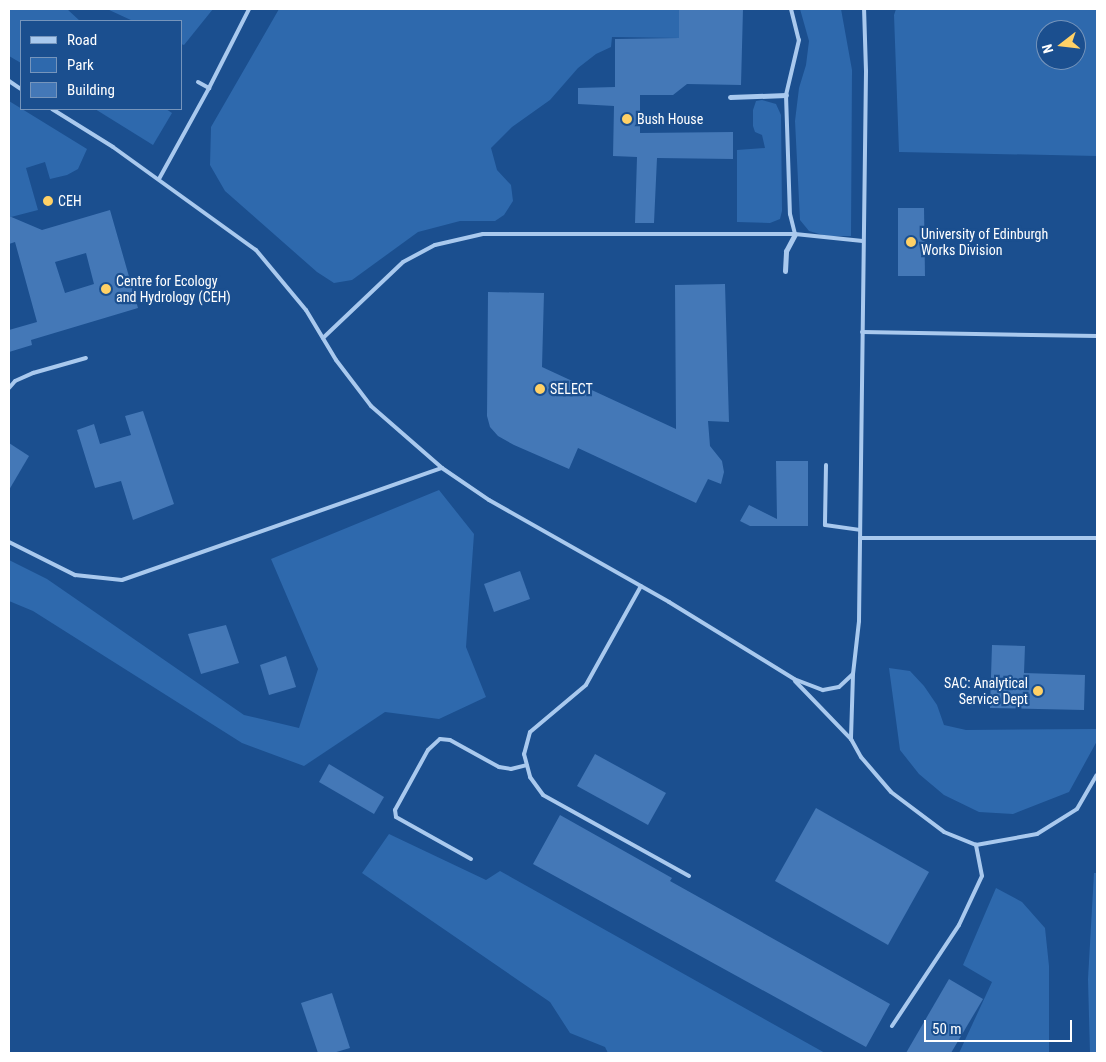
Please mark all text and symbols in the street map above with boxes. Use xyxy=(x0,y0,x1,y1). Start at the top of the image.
legend xyxy=(20,20,182,110)
north arrow xyxy=(1036,20,1086,70)
text: Road xyxy=(67,31,97,49)
text: N xyxy=(1039,43,1056,55)
text: Park xyxy=(67,56,94,74)
text: Building xyxy=(67,81,115,99)
place label: Bush House xyxy=(637,111,703,127)
marker: Bush House xyxy=(621,113,633,125)
place label: CEH xyxy=(58,193,82,209)
marker: CEH xyxy=(42,195,54,207)
place label: University of Edinburgh Works Division xyxy=(921,226,1048,258)
marker: University of Edinburgh Works Division xyxy=(905,236,917,248)
place label: Centre for Ecology and Hydrology (CEH) xyxy=(116,273,231,306)
marker: Centre for Ecology and Hydrology (CEH) xyxy=(100,283,112,295)
place label: SELECT xyxy=(550,381,593,397)
marker: SELECT xyxy=(534,383,546,395)
place label: SAC: Analytical Service Dept xyxy=(944,675,1028,708)
marker: SAC: Analytical Service Dept xyxy=(1032,685,1044,697)
scale bar xyxy=(926,1010,1074,1042)
text: 50 m xyxy=(932,1020,962,1038)

